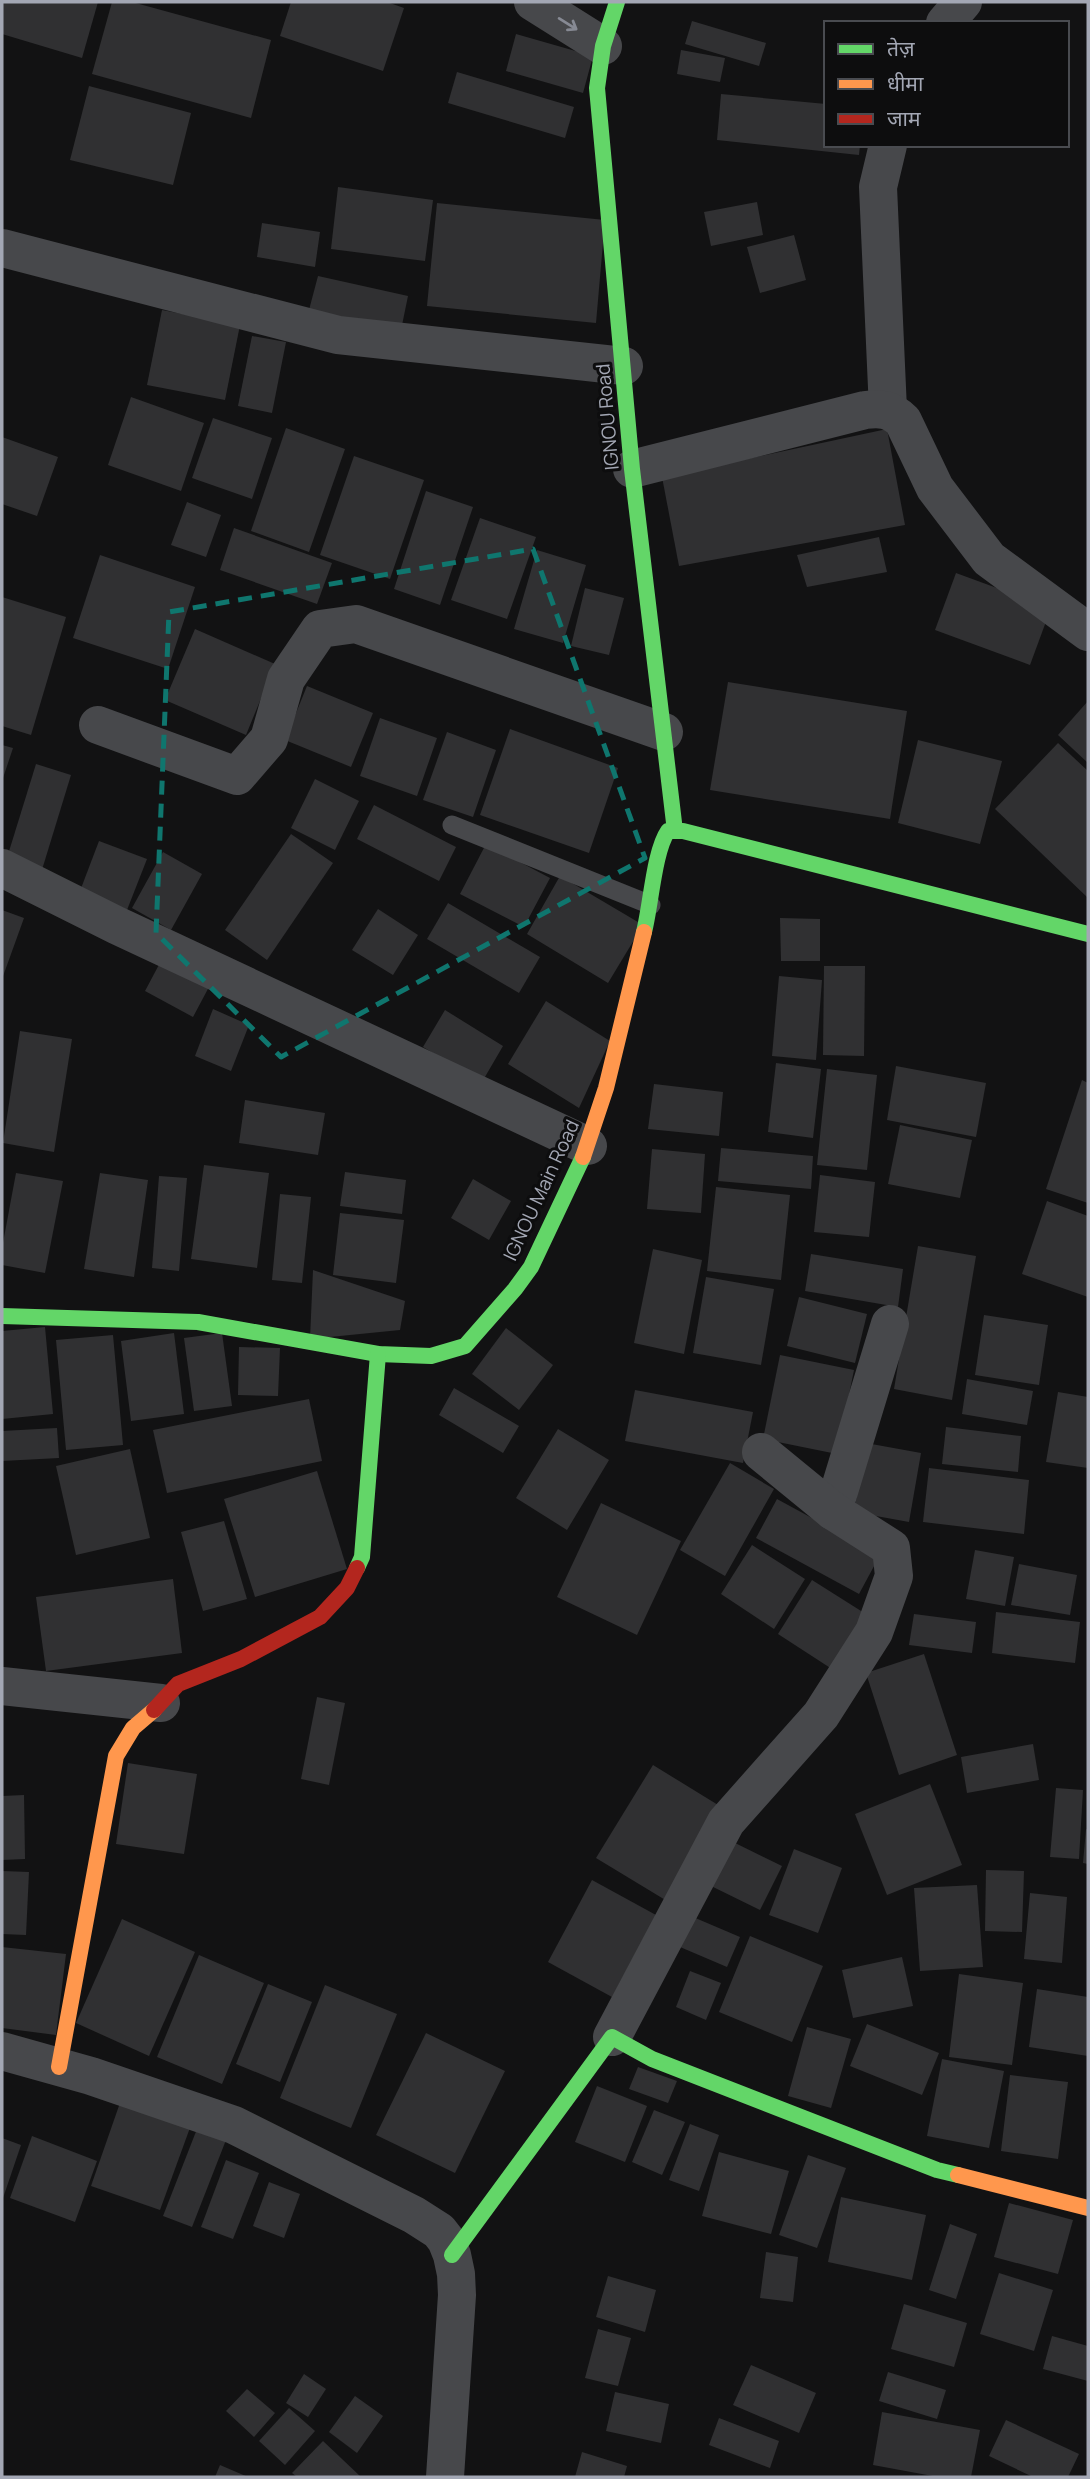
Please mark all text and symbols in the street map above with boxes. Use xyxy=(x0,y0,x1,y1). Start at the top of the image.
one-way arrow xyxy=(557,17,577,31)
legend xyxy=(824,21,1069,147)
text: तेज़ xyxy=(887,34,915,62)
text: धीमा xyxy=(887,69,924,97)
text: जाम xyxy=(887,104,921,132)
street label: IGNOU Road xyxy=(589,363,625,471)
street label: IGNOU Main Road xyxy=(497,1115,585,1265)

